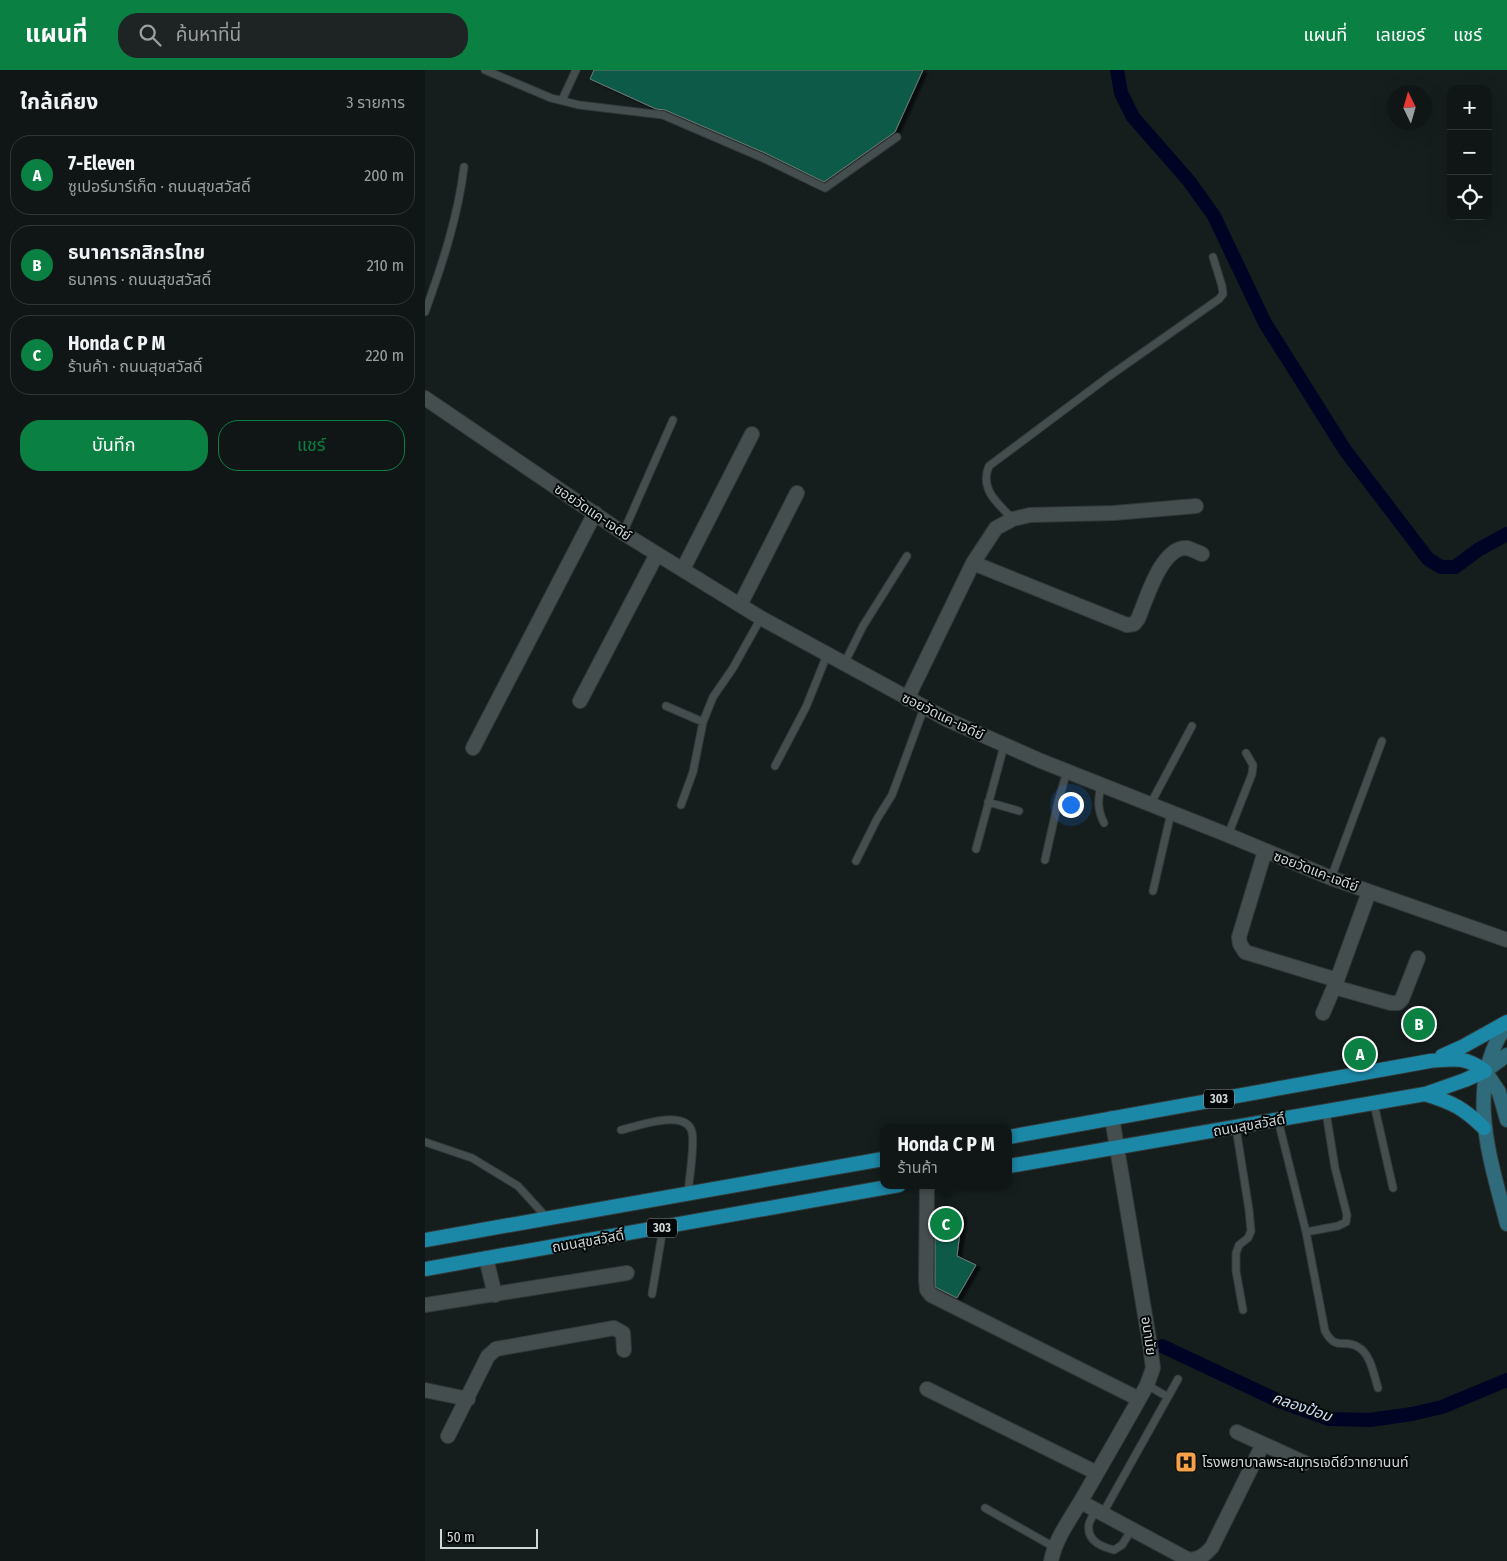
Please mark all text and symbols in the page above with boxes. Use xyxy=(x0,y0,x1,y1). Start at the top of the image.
search box xyxy=(118,13,468,58)
text: แผนที่ xyxy=(25,20,88,48)
icon: search xyxy=(136,21,164,49)
text: ค้นหาที่นี่ xyxy=(176,23,241,46)
text: แผนที่ xyxy=(1303,24,1347,46)
text: เลเยอร์ xyxy=(1375,24,1425,46)
text: แชร์ xyxy=(1453,24,1482,46)
north arrow xyxy=(1387,85,1432,130)
map controls xyxy=(1447,85,1492,220)
button: + xyxy=(1447,85,1492,130)
text: ใกล้เคียง xyxy=(20,89,98,115)
text: 3 รายการ xyxy=(346,93,405,112)
button: − xyxy=(1447,130,1492,175)
text: 7-Eleven xyxy=(68,152,135,175)
text: A xyxy=(33,166,41,185)
text: 200 m xyxy=(364,166,404,185)
button: locate xyxy=(1447,175,1492,220)
text: ซูเปอร์มาร์เก็ต · ถนนสุขสวัสดิ์ xyxy=(68,177,251,196)
text: ธนาคารกสิกรไทย xyxy=(68,241,205,264)
text: B xyxy=(33,256,41,275)
text: 210 m xyxy=(367,256,404,275)
text: ธนาคาร · ถนนสุขสวัสดิ์ xyxy=(68,270,211,289)
text: Honda C P M xyxy=(68,332,165,355)
text: C xyxy=(33,346,41,365)
text: 220 m xyxy=(365,346,404,365)
text: ร้านค้า · ถนนสุขสวัสดิ์ xyxy=(68,357,203,376)
button: บันทึก xyxy=(20,420,208,471)
button: แชร์ xyxy=(218,420,405,471)
street label: ซอยวัดแค-เจดีย์ xyxy=(551,480,635,544)
street label: ซอยวัดแค-เจดีย์ xyxy=(899,689,987,744)
your location xyxy=(1058,792,1084,818)
street label: ซอยวัดแค-เจดีย์ xyxy=(1271,848,1361,895)
pin: B xyxy=(1403,1005,1435,1043)
pin: A xyxy=(1344,1035,1376,1073)
road number: 303 xyxy=(1204,1090,1234,1108)
street label: ถนนสุขสวัสดิ์ xyxy=(1212,1111,1286,1140)
popup xyxy=(880,1124,1012,1189)
text: Honda C P M xyxy=(897,1133,995,1156)
text: ร้านค้า xyxy=(897,1158,938,1177)
pin: C xyxy=(930,1205,962,1243)
road number: 303 xyxy=(647,1218,677,1238)
street label: ถนนสุขสวัสดิ์ xyxy=(551,1227,625,1256)
street label: อนามัย xyxy=(1137,1315,1160,1357)
water label: คลองป้อม xyxy=(1270,1389,1336,1426)
hospital icon: โรงพยาบาลพระสมุทรเจดีย์วาทยานนท์ xyxy=(1174,1450,1198,1474)
place label: โรงพยาบาลพระสมุทรเจดีย์วาทยานนท์ xyxy=(1202,1454,1409,1471)
scale bar xyxy=(440,1526,537,1549)
text: 50 m xyxy=(447,1529,475,1546)

